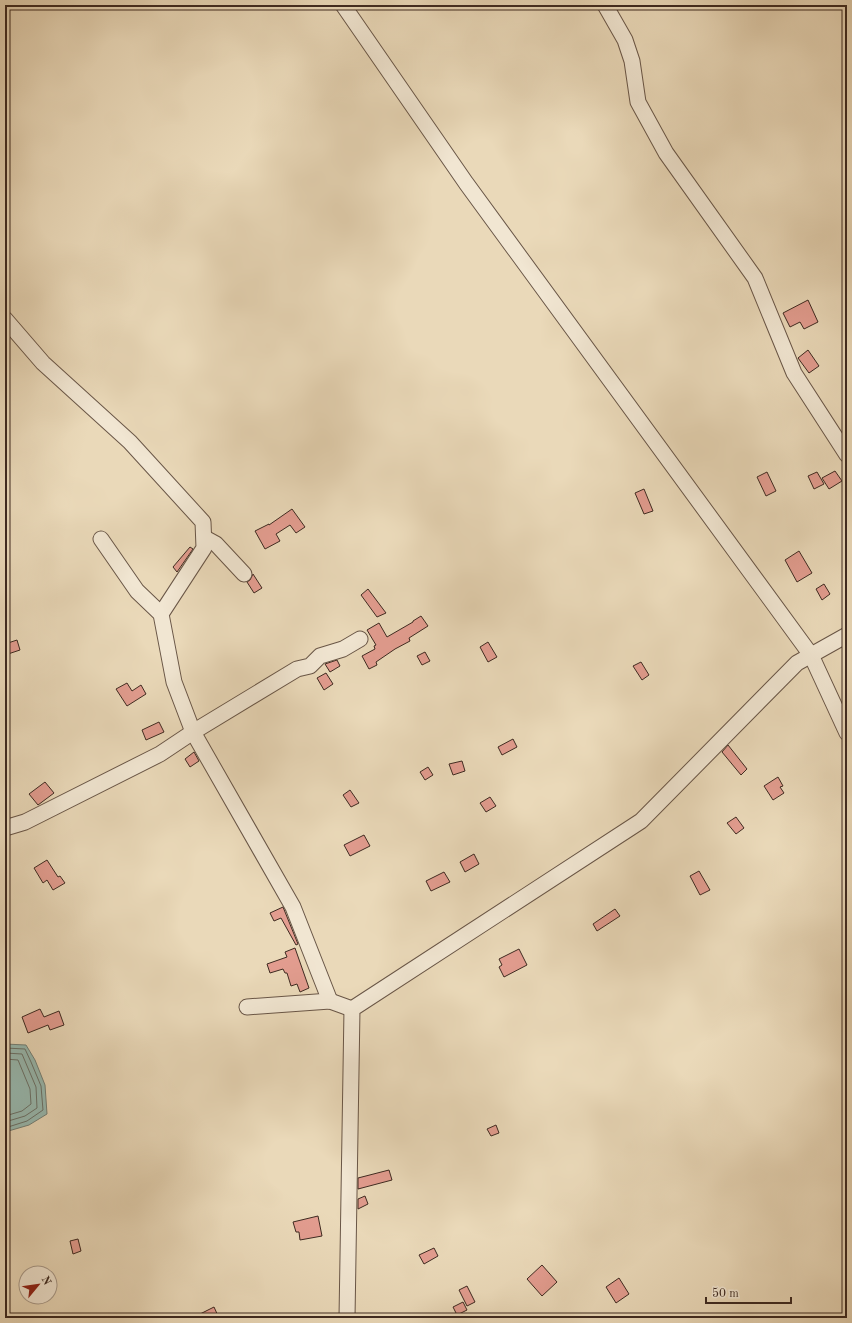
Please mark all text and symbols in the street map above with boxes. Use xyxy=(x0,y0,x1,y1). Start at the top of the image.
north arrow xyxy=(18,1265,58,1305)
text: N xyxy=(39,1275,53,1288)
scale bar xyxy=(706,1279,791,1305)
text: 50 m xyxy=(712,1287,739,1300)

